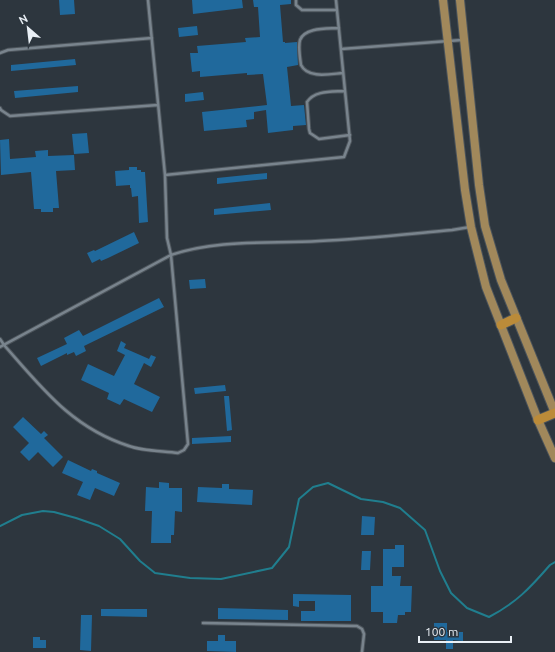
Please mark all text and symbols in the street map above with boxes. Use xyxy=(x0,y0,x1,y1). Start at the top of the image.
north arrow xyxy=(8,8,48,48)
text: N xyxy=(17,12,30,26)
scale bar xyxy=(419,618,511,644)
text: 100 m xyxy=(425,625,458,638)

